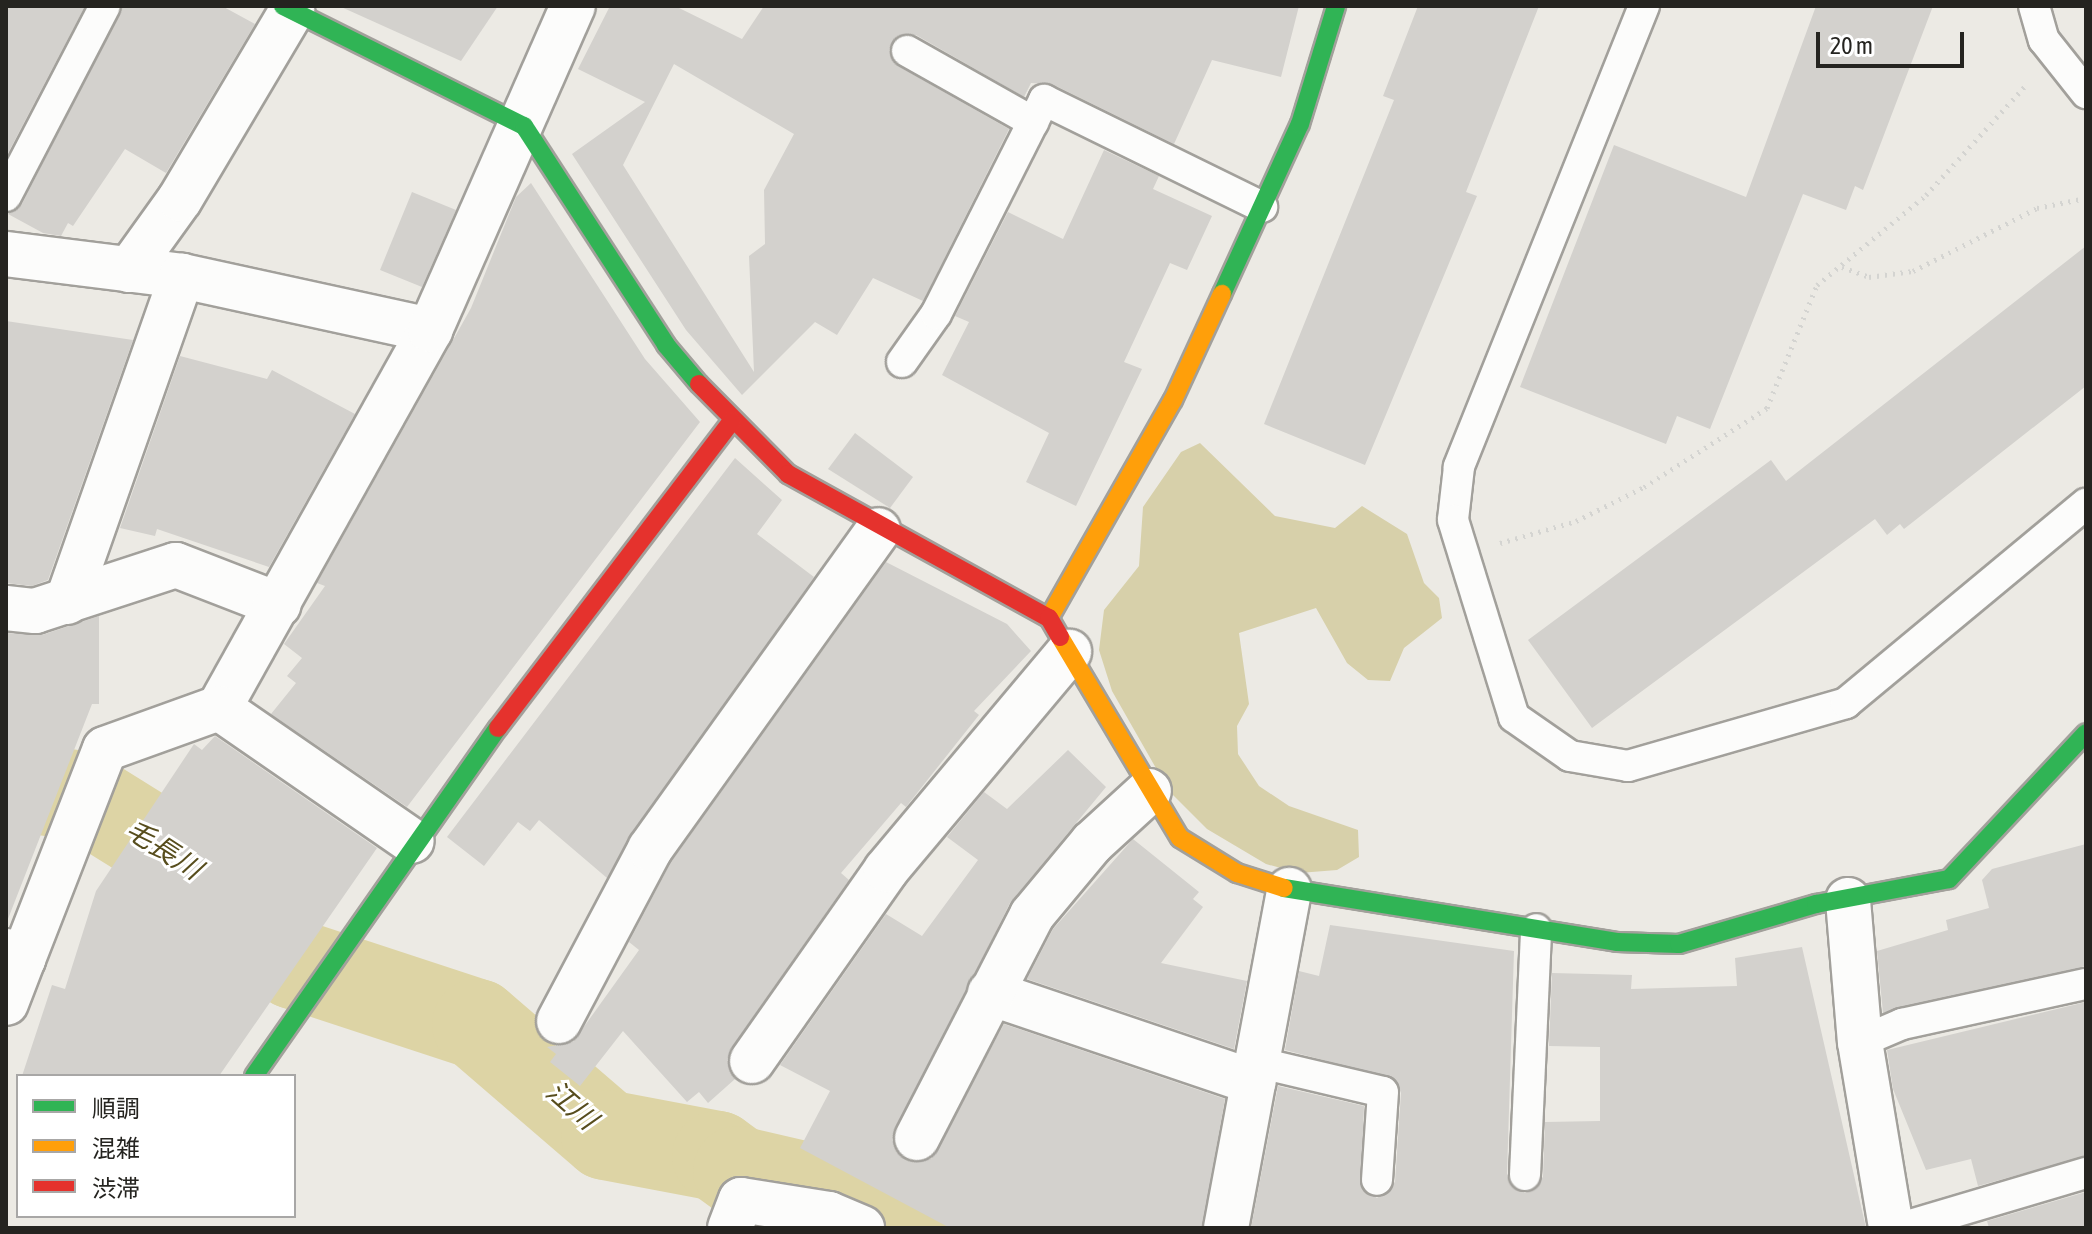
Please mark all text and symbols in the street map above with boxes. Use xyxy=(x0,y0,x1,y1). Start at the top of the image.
scale bar xyxy=(1820,16,1968,66)
text: 20 m xyxy=(1830,32,1873,59)
water label: 毛長川 xyxy=(120,812,208,886)
legend xyxy=(16,1074,296,1218)
water label: 江川 xyxy=(540,1074,604,1136)
text: 順調 xyxy=(92,1095,140,1122)
text: 混雑 xyxy=(92,1135,140,1162)
text: 渋滞 xyxy=(92,1175,140,1202)

